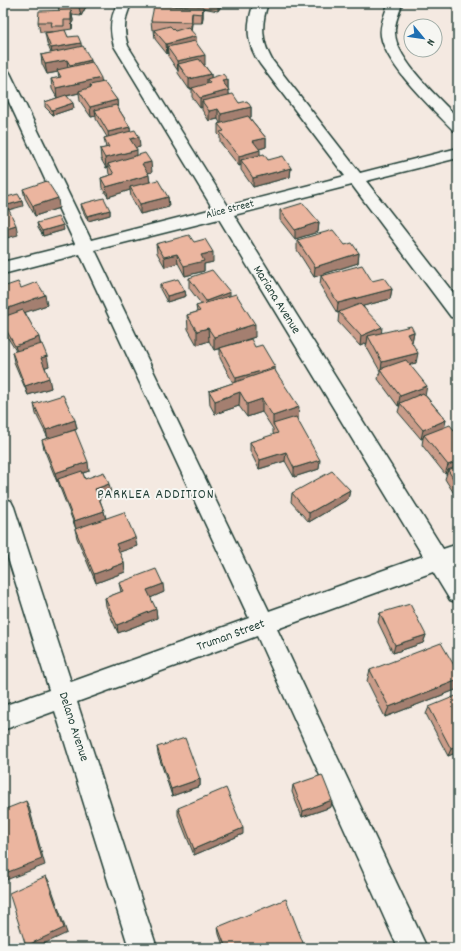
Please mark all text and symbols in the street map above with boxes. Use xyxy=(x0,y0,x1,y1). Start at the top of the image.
north arrow xyxy=(403,18,443,58)
text: N xyxy=(421,36,438,49)
street label: Alice Street xyxy=(204,196,256,224)
street label: Mariana Avenue xyxy=(247,262,305,338)
district label: PARKLEA ADDITION xyxy=(97,485,215,505)
street label: Truman Street xyxy=(194,615,268,657)
street label: Delano Avenue xyxy=(53,690,93,764)

